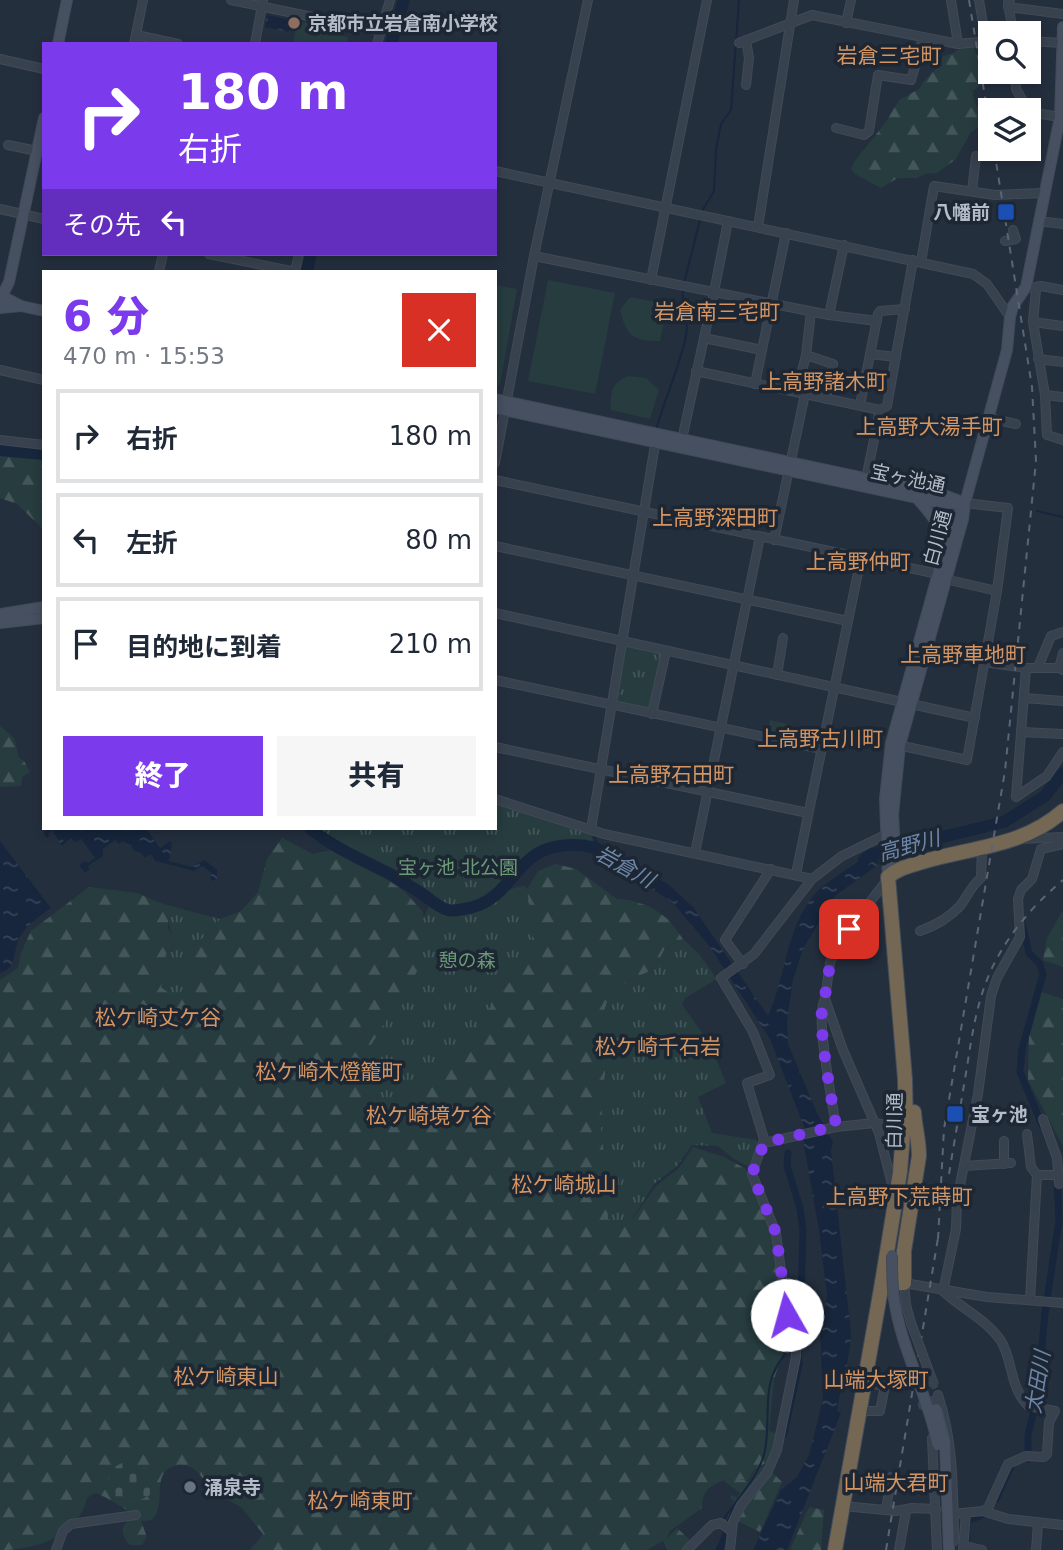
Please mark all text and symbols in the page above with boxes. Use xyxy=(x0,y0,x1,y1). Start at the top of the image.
place label: 京都市立岩倉南小学校 xyxy=(308,12,498,34)
marker: 京都市立岩倉南小学校 xyxy=(286,15,302,31)
map controls xyxy=(978,21,1041,161)
button: search xyxy=(978,21,1041,84)
district label: 岩倉三宅町 xyxy=(837,44,942,68)
text: 180 m xyxy=(178,64,348,121)
icon: right xyxy=(63,70,154,161)
button: layers xyxy=(978,98,1041,161)
text: 右折 xyxy=(178,130,242,168)
place label: 八幡前 xyxy=(933,201,990,223)
marker: 八幡前 xyxy=(996,202,1016,222)
icon: left xyxy=(155,203,193,241)
text: その先 xyxy=(63,210,141,240)
text: 6 分 xyxy=(63,292,149,341)
button: close xyxy=(402,293,476,367)
district label: 岩倉南三宅町 xyxy=(654,300,780,324)
text: 470 m · 15:53 xyxy=(63,343,225,369)
district label: 上高野諸木町 xyxy=(761,370,887,394)
district label: 上高野大湯手町 xyxy=(856,415,1003,439)
icon: right xyxy=(67,417,105,455)
text: 180 m xyxy=(389,421,472,451)
text: 右折 xyxy=(126,424,178,454)
street label: 宝ヶ池通 xyxy=(869,459,947,497)
district label: 上高野深田町 xyxy=(652,506,778,530)
street label: 白川通 xyxy=(919,508,955,568)
icon: left xyxy=(67,521,105,559)
text: 80 m xyxy=(405,525,472,555)
text: 左折 xyxy=(126,528,178,558)
district label: 上高野仲町 xyxy=(806,550,911,574)
icon: arrive xyxy=(67,625,105,663)
text: 210 m xyxy=(389,629,472,659)
text: 目的地に到着 xyxy=(126,632,282,662)
district label: 上高野車地町 xyxy=(900,643,1026,667)
district label: 上高野古川町 xyxy=(757,727,883,751)
button: 終了 xyxy=(63,736,263,816)
button: 共有 xyxy=(277,736,476,816)
district label: 上高野石田町 xyxy=(608,763,734,787)
water label: 高野川 xyxy=(875,826,944,866)
water label: 岩倉川 xyxy=(592,841,660,894)
park label: 宝ヶ池 北公園 xyxy=(398,856,518,878)
pin xyxy=(819,899,879,959)
icon: arrive xyxy=(830,910,868,948)
park label: 憩の森 xyxy=(438,949,496,971)
district label: 松ケ崎丈ケ谷 xyxy=(95,1006,221,1030)
district label: 松ケ崎千石岩 xyxy=(595,1035,721,1059)
district label: 松ケ崎木燈籠町 xyxy=(256,1060,403,1084)
street label: 白川通 xyxy=(883,1092,905,1150)
place label: 宝ヶ池 xyxy=(971,1103,1028,1125)
district label: 松ケ崎境ケ谷 xyxy=(366,1104,492,1128)
marker: 宝ヶ池 xyxy=(945,1104,965,1124)
district label: 松ケ崎城山 xyxy=(512,1173,617,1197)
district label: 上高野下荒蒔町 xyxy=(826,1185,973,1209)
position arrow xyxy=(750,1278,824,1352)
water label: 太田川 xyxy=(1021,1347,1055,1415)
district label: 松ケ崎東山 xyxy=(174,1365,279,1389)
district label: 山端大塚町 xyxy=(824,1368,929,1392)
district label: 山端大君町 xyxy=(844,1471,949,1495)
place label: 涌泉寺 xyxy=(204,1476,261,1498)
marker: 涌泉寺 xyxy=(182,1479,198,1495)
district label: 松ケ崎東町 xyxy=(308,1489,413,1513)

